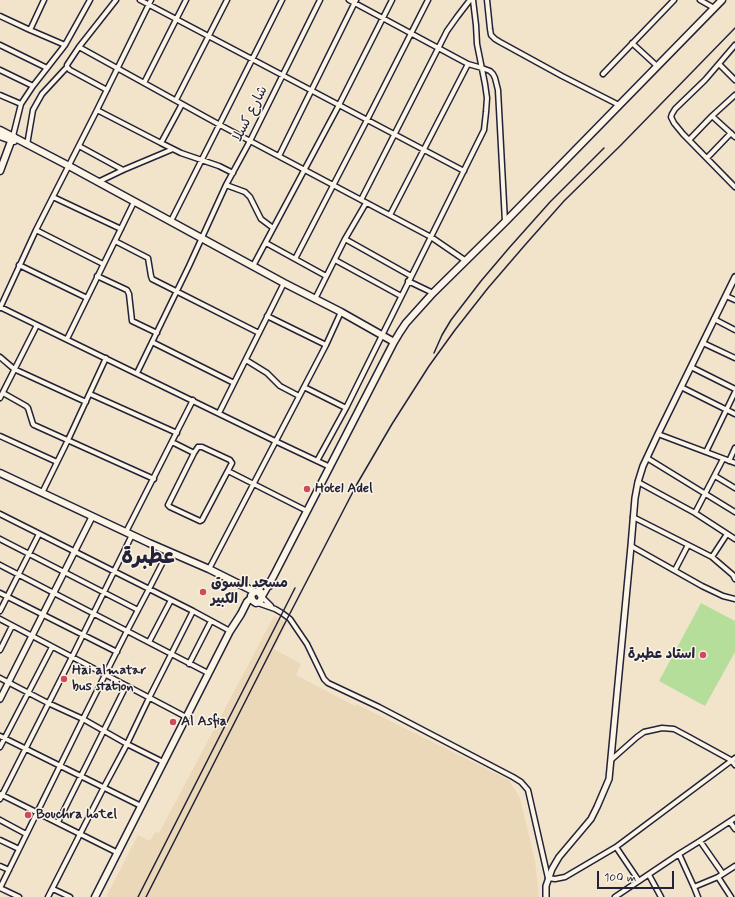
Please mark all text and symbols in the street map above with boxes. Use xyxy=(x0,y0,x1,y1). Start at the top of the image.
street label: شارع كسلا xyxy=(230,83,272,145)
place label: Hotel Adel xyxy=(315,481,373,497)
marker: Hotel Adel xyxy=(302,484,312,494)
district label: عطبرة xyxy=(121,545,175,571)
place label: مسجد السوق الكبير xyxy=(211,576,288,608)
marker: مسجد السوق الكبير xyxy=(198,587,208,597)
place label: استاد عطبرة xyxy=(628,647,695,663)
marker: استاد عطبرة xyxy=(698,650,708,660)
place label: Hai almatar bus station xyxy=(72,663,146,696)
marker: Hai almatar bus station xyxy=(59,674,69,684)
place label: Al Asfia xyxy=(181,714,227,730)
marker: Al Asfia xyxy=(168,717,178,727)
place label: Bouchra hotel xyxy=(36,807,117,823)
marker: Bouchra hotel xyxy=(23,810,33,820)
scale bar xyxy=(599,863,676,889)
text: 100 m xyxy=(604,870,636,886)

